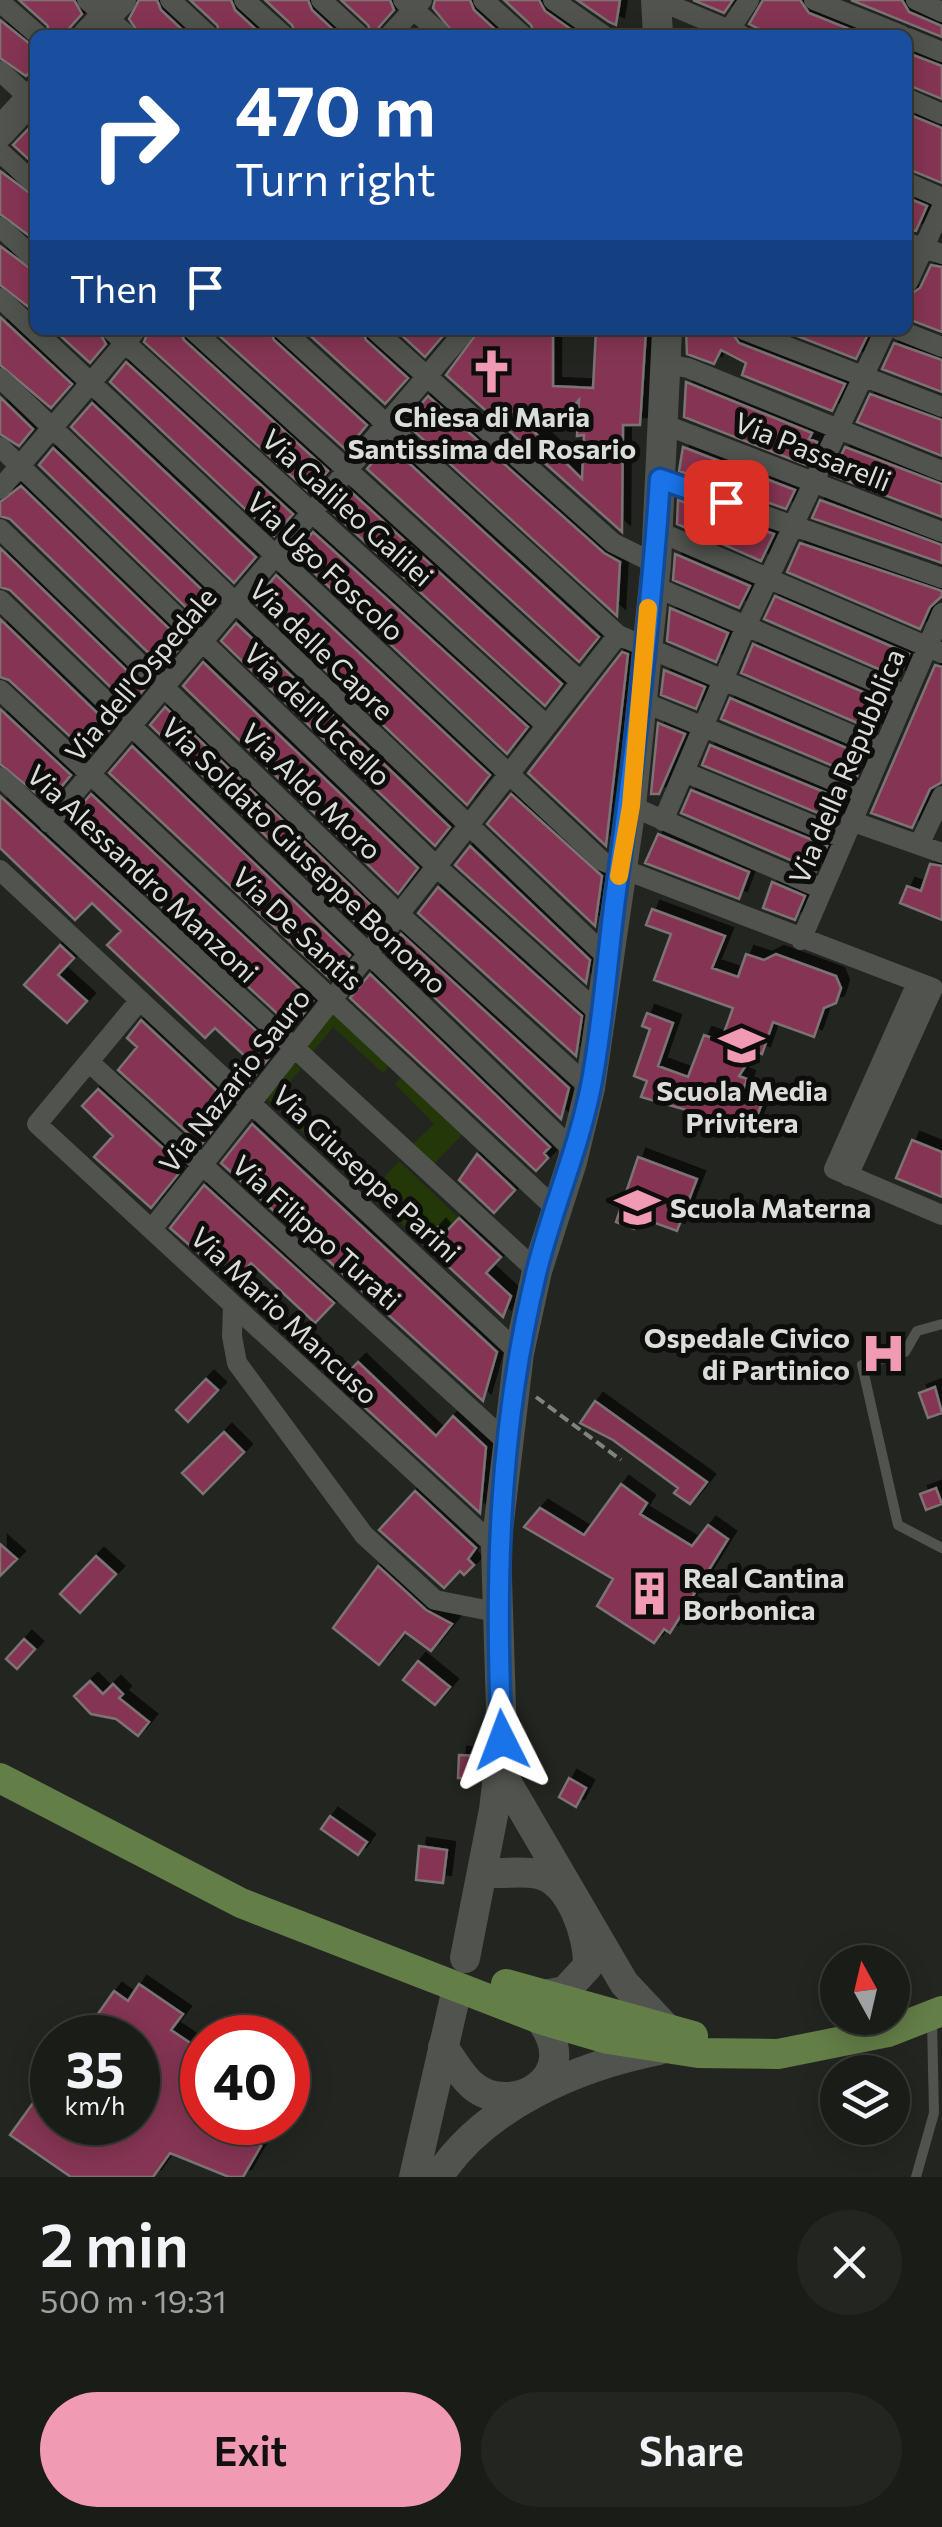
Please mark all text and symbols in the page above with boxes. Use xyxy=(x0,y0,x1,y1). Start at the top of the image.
text: 470 m xyxy=(235,65,436,150)
icon: right xyxy=(70,70,200,200)
text: Turn right xyxy=(235,150,436,205)
icon: arrive xyxy=(178,260,233,315)
text: Then xyxy=(70,264,158,311)
church icon: Chiesa di Maria Santissima del Rosario xyxy=(468,347,516,395)
place label: Chiesa di Maria Santissima del Rosario xyxy=(348,399,636,465)
street label: Via Passarelli xyxy=(730,404,896,498)
street label: Via Galileo Galilei xyxy=(255,421,441,593)
pin xyxy=(684,460,769,545)
icon: arrive xyxy=(699,475,754,530)
street label: Via Ugo Foscolo xyxy=(240,484,412,648)
street label: Via delle Capre xyxy=(243,572,401,726)
street label: Via dell'Ospedale xyxy=(57,580,223,768)
street label: Via dell'Uccello xyxy=(237,635,399,793)
street label: Via della Repubblica xyxy=(781,643,911,889)
street label: Via Soldato Giuseppe Bonomo xyxy=(155,709,455,1001)
street label: Via Aldo Moro xyxy=(235,716,389,866)
street label: Via Alessandro Manzoni xyxy=(20,757,266,989)
street label: Via De Santis xyxy=(226,859,370,997)
street label: Via Nazario Sauro xyxy=(151,981,317,1179)
school or university icon: Scuola Media Privitera xyxy=(718,1021,766,1069)
place label: Scuola Media Privitera xyxy=(656,1073,828,1139)
street label: Via Giuseppe Parini xyxy=(266,1077,468,1269)
street label: Via Filippo Turati xyxy=(226,1148,408,1316)
school or university icon: Scuola Materna xyxy=(613,1183,661,1231)
place label: Scuola Materna xyxy=(670,1190,871,1224)
street label: Via Mario Mancuso xyxy=(184,1219,386,1411)
place label: Ospedale Civico di Partinico xyxy=(644,1320,850,1386)
hospital icon: Ospedale Civico di Partinico xyxy=(859,1329,907,1377)
place label: Real Cantina Borbonica xyxy=(683,1560,845,1626)
building icon: Real Cantina Borbonica xyxy=(626,1569,674,1617)
position arrow xyxy=(450,1688,554,1792)
north arrow xyxy=(820,1945,910,2035)
map controls xyxy=(820,1945,910,2145)
speed limit sign: 40 xyxy=(180,2015,310,2145)
text: 35 xyxy=(66,2037,124,2098)
button: layers xyxy=(820,2055,910,2145)
text: km/h xyxy=(65,2090,125,2120)
text: 2 min xyxy=(40,2206,189,2279)
button: close xyxy=(797,2210,902,2315)
text: 500 m · 19:31 xyxy=(40,2280,227,2320)
button: Exit xyxy=(40,2392,461,2507)
button: Share xyxy=(481,2392,902,2507)

